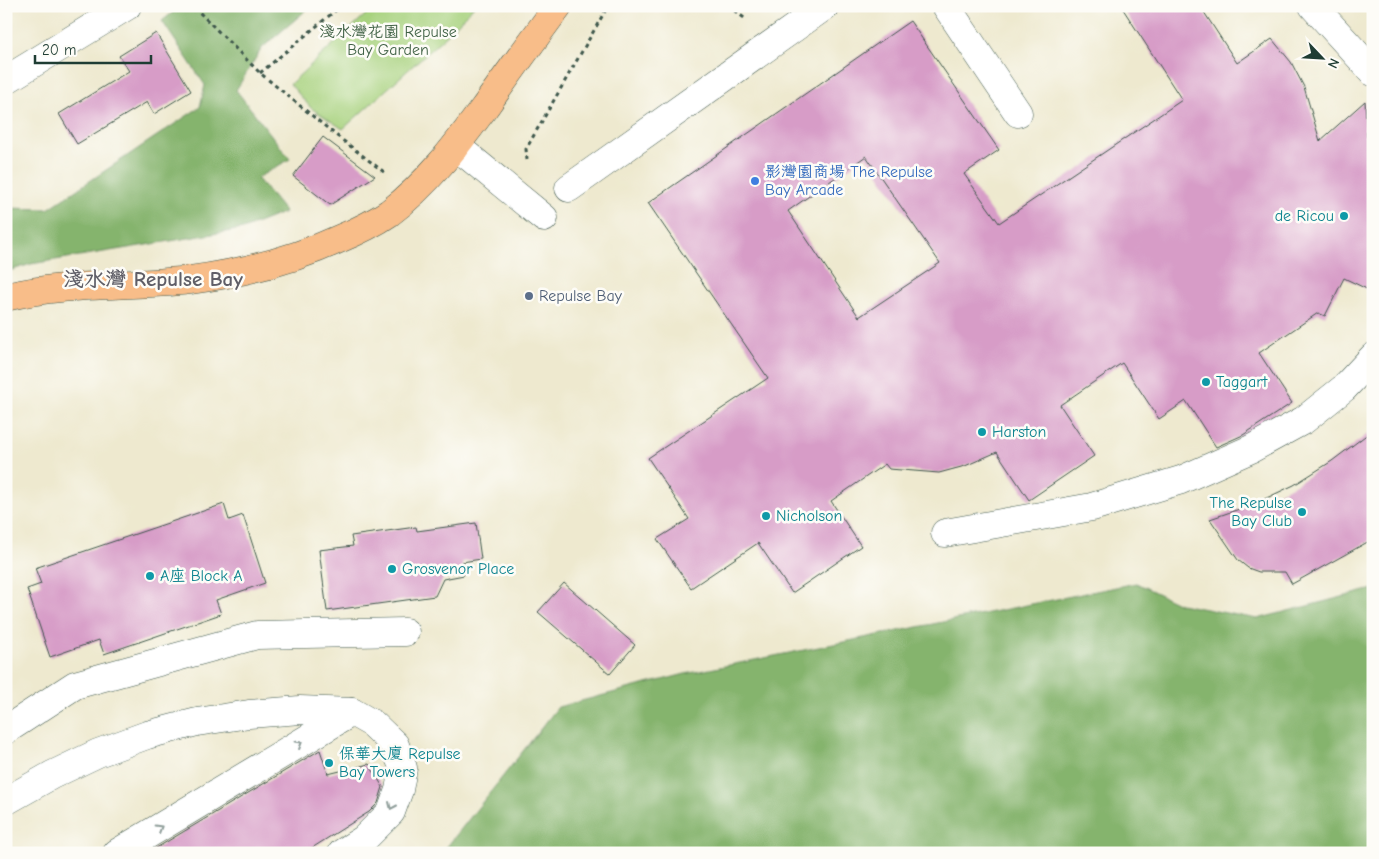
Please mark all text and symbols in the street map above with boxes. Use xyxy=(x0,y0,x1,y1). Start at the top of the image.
park label: 淺水灣花園 Repulse Bay Garden xyxy=(319,23,457,59)
scale bar xyxy=(35,32,151,64)
north arrow xyxy=(1296,32,1346,82)
text: 20 m xyxy=(42,41,76,59)
text: N xyxy=(1324,56,1343,71)
place label: 影灣園商場 The Repulse Bay Arcade xyxy=(765,163,933,199)
marker: 影灣園商場 The Repulse Bay Arcade xyxy=(749,175,761,187)
place label: de Ricou xyxy=(1275,207,1334,225)
marker: de Ricou xyxy=(1338,210,1350,222)
district label: 淺水灣 Repulse Bay xyxy=(63,267,243,291)
place label: Repulse Bay xyxy=(539,287,623,305)
marker: Repulse Bay xyxy=(523,290,535,302)
place label: Taggart xyxy=(1216,373,1268,391)
marker: Taggart xyxy=(1200,376,1212,388)
place label: Harston xyxy=(992,423,1046,441)
marker: Harston xyxy=(976,426,988,438)
place label: The Repulse Bay Club xyxy=(1210,494,1292,530)
marker: The Repulse Bay Club xyxy=(1296,506,1308,518)
place label: Nicholson xyxy=(776,507,842,525)
marker: Nicholson xyxy=(760,510,772,522)
place label: Grosvenor Place xyxy=(402,560,514,578)
marker: Grosvenor Place xyxy=(386,563,398,575)
place label: A座 Block A xyxy=(160,567,243,585)
marker: A座 Block A xyxy=(144,570,156,582)
one-way arrow xyxy=(293,741,302,751)
place label: 保華大廈 Repulse Bay Towers xyxy=(339,745,461,781)
marker: 保華大廈 Repulse Bay Towers xyxy=(323,757,335,769)
one-way arrow xyxy=(388,801,399,810)
one-way arrow xyxy=(154,824,163,834)

